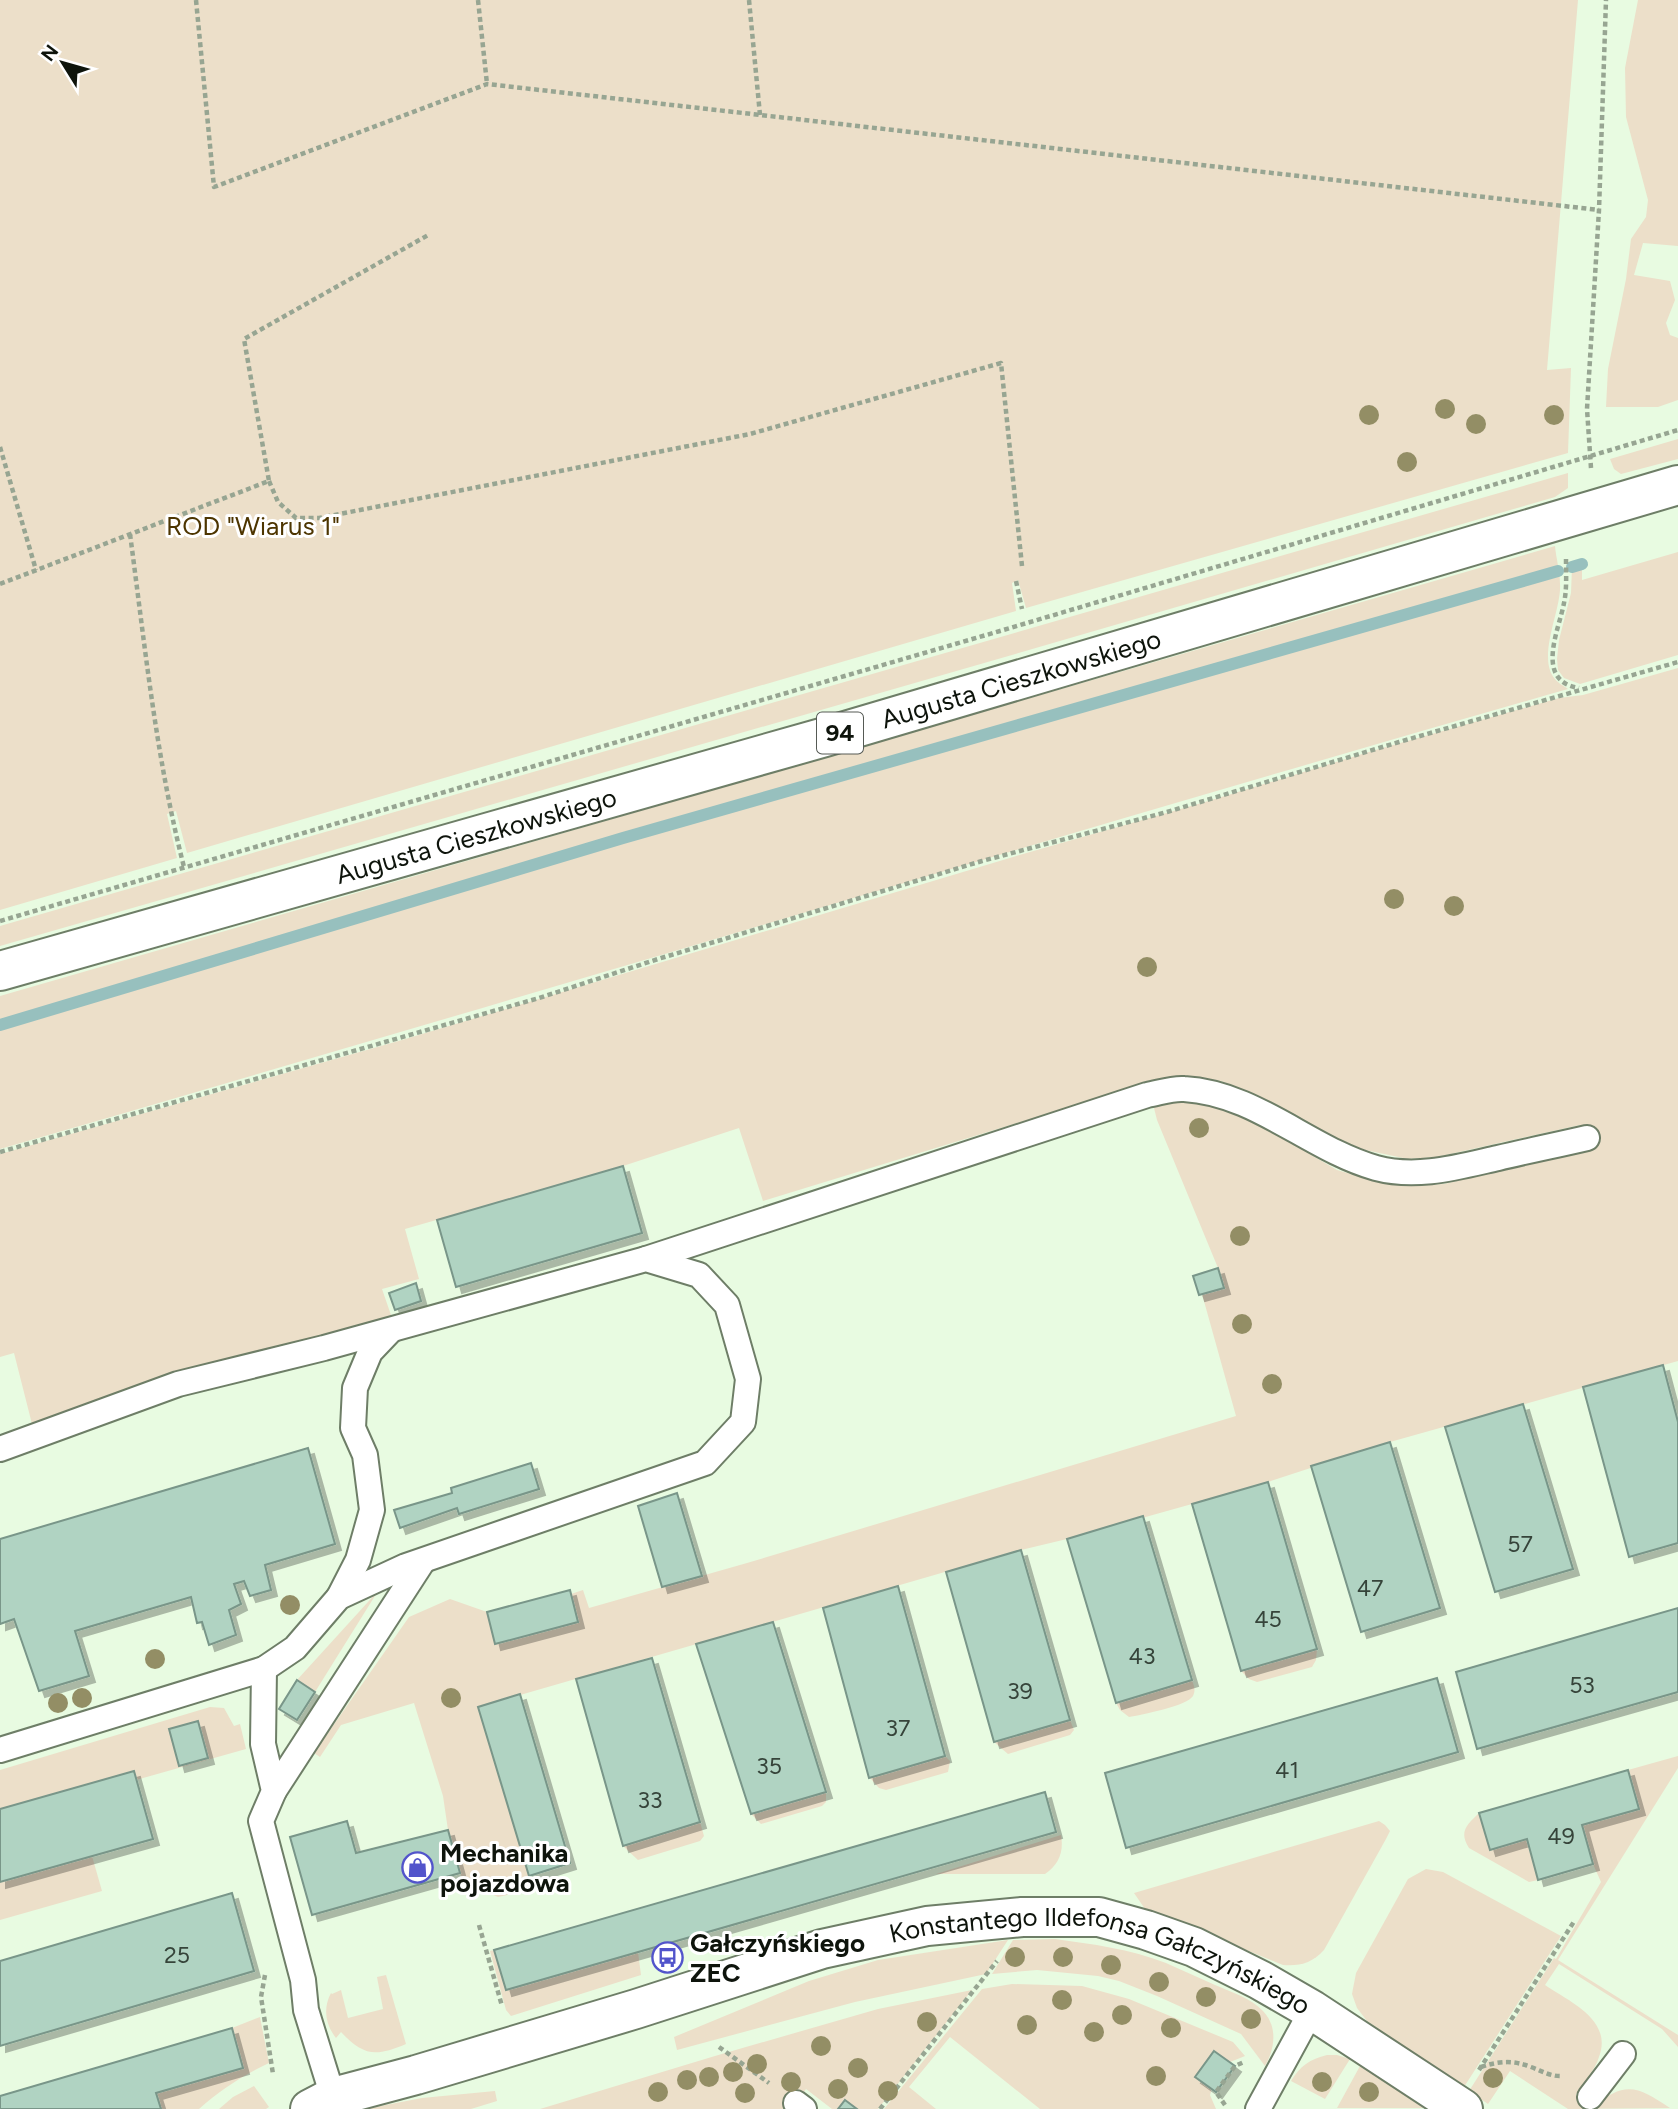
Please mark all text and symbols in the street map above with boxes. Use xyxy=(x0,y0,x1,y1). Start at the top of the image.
north arrow xyxy=(28,28,98,98)
text: N xyxy=(36,40,63,66)
park label: ROD "Wiarus 1" xyxy=(166,510,340,542)
street label: Augusta Cieszkowskiego xyxy=(877,623,1165,736)
road number: 94 xyxy=(817,712,863,754)
street label: Augusta Cieszkowskiego xyxy=(332,781,620,891)
house number: 57 xyxy=(1507,1530,1533,1558)
house number: 47 xyxy=(1357,1574,1383,1602)
house number: 45 xyxy=(1254,1605,1282,1633)
house number: 43 xyxy=(1129,1642,1155,1670)
house number: 53 xyxy=(1569,1671,1595,1699)
house number: 39 xyxy=(1007,1677,1033,1705)
house number: 37 xyxy=(886,1714,910,1742)
house number: 35 xyxy=(756,1752,782,1780)
house number: 41 xyxy=(1275,1756,1299,1784)
house number: 33 xyxy=(637,1786,663,1814)
house number: 49 xyxy=(1547,1822,1575,1850)
place label: Mechanika pojazdowa xyxy=(440,1837,570,1899)
shop icon: Mechanika pojazdowa xyxy=(400,1851,434,1885)
street label: Konstantego Ildefonsa Gałczyńskiego xyxy=(886,1901,1316,2022)
place label: Gałczyńskiego ZEC xyxy=(690,1927,865,1989)
house number: 25 xyxy=(164,1941,190,1969)
bus stop icon: Gałczyńskiego ZEC xyxy=(650,1941,684,1975)

